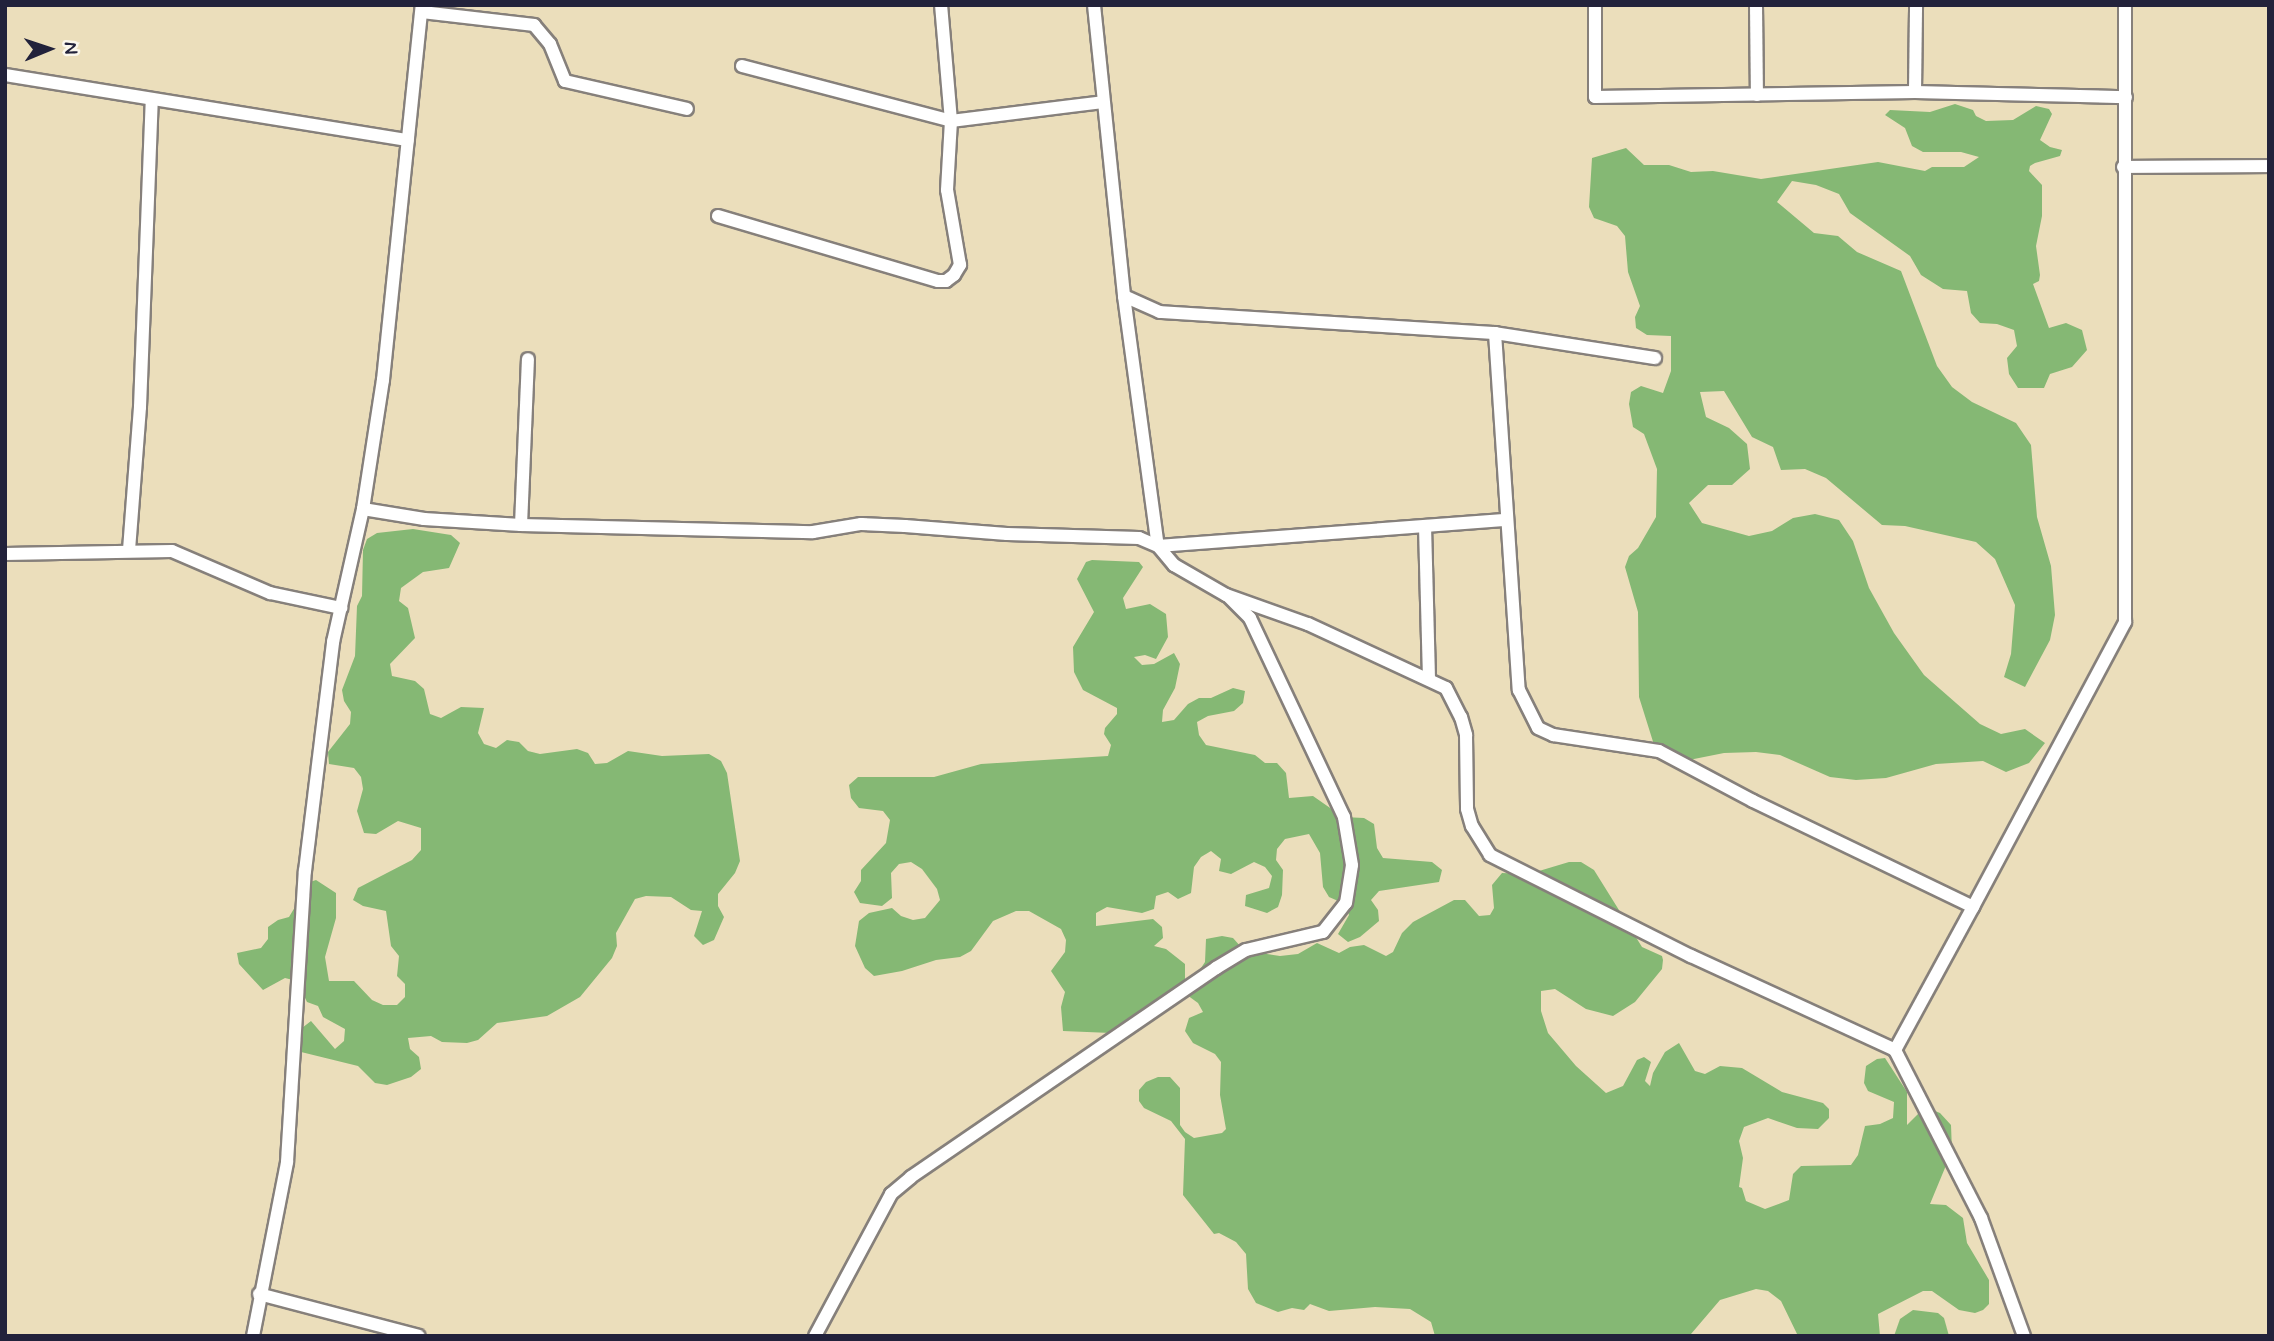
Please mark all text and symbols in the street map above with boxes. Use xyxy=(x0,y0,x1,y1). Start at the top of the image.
north arrow xyxy=(14,14,84,84)
text: N xyxy=(58,41,83,55)

